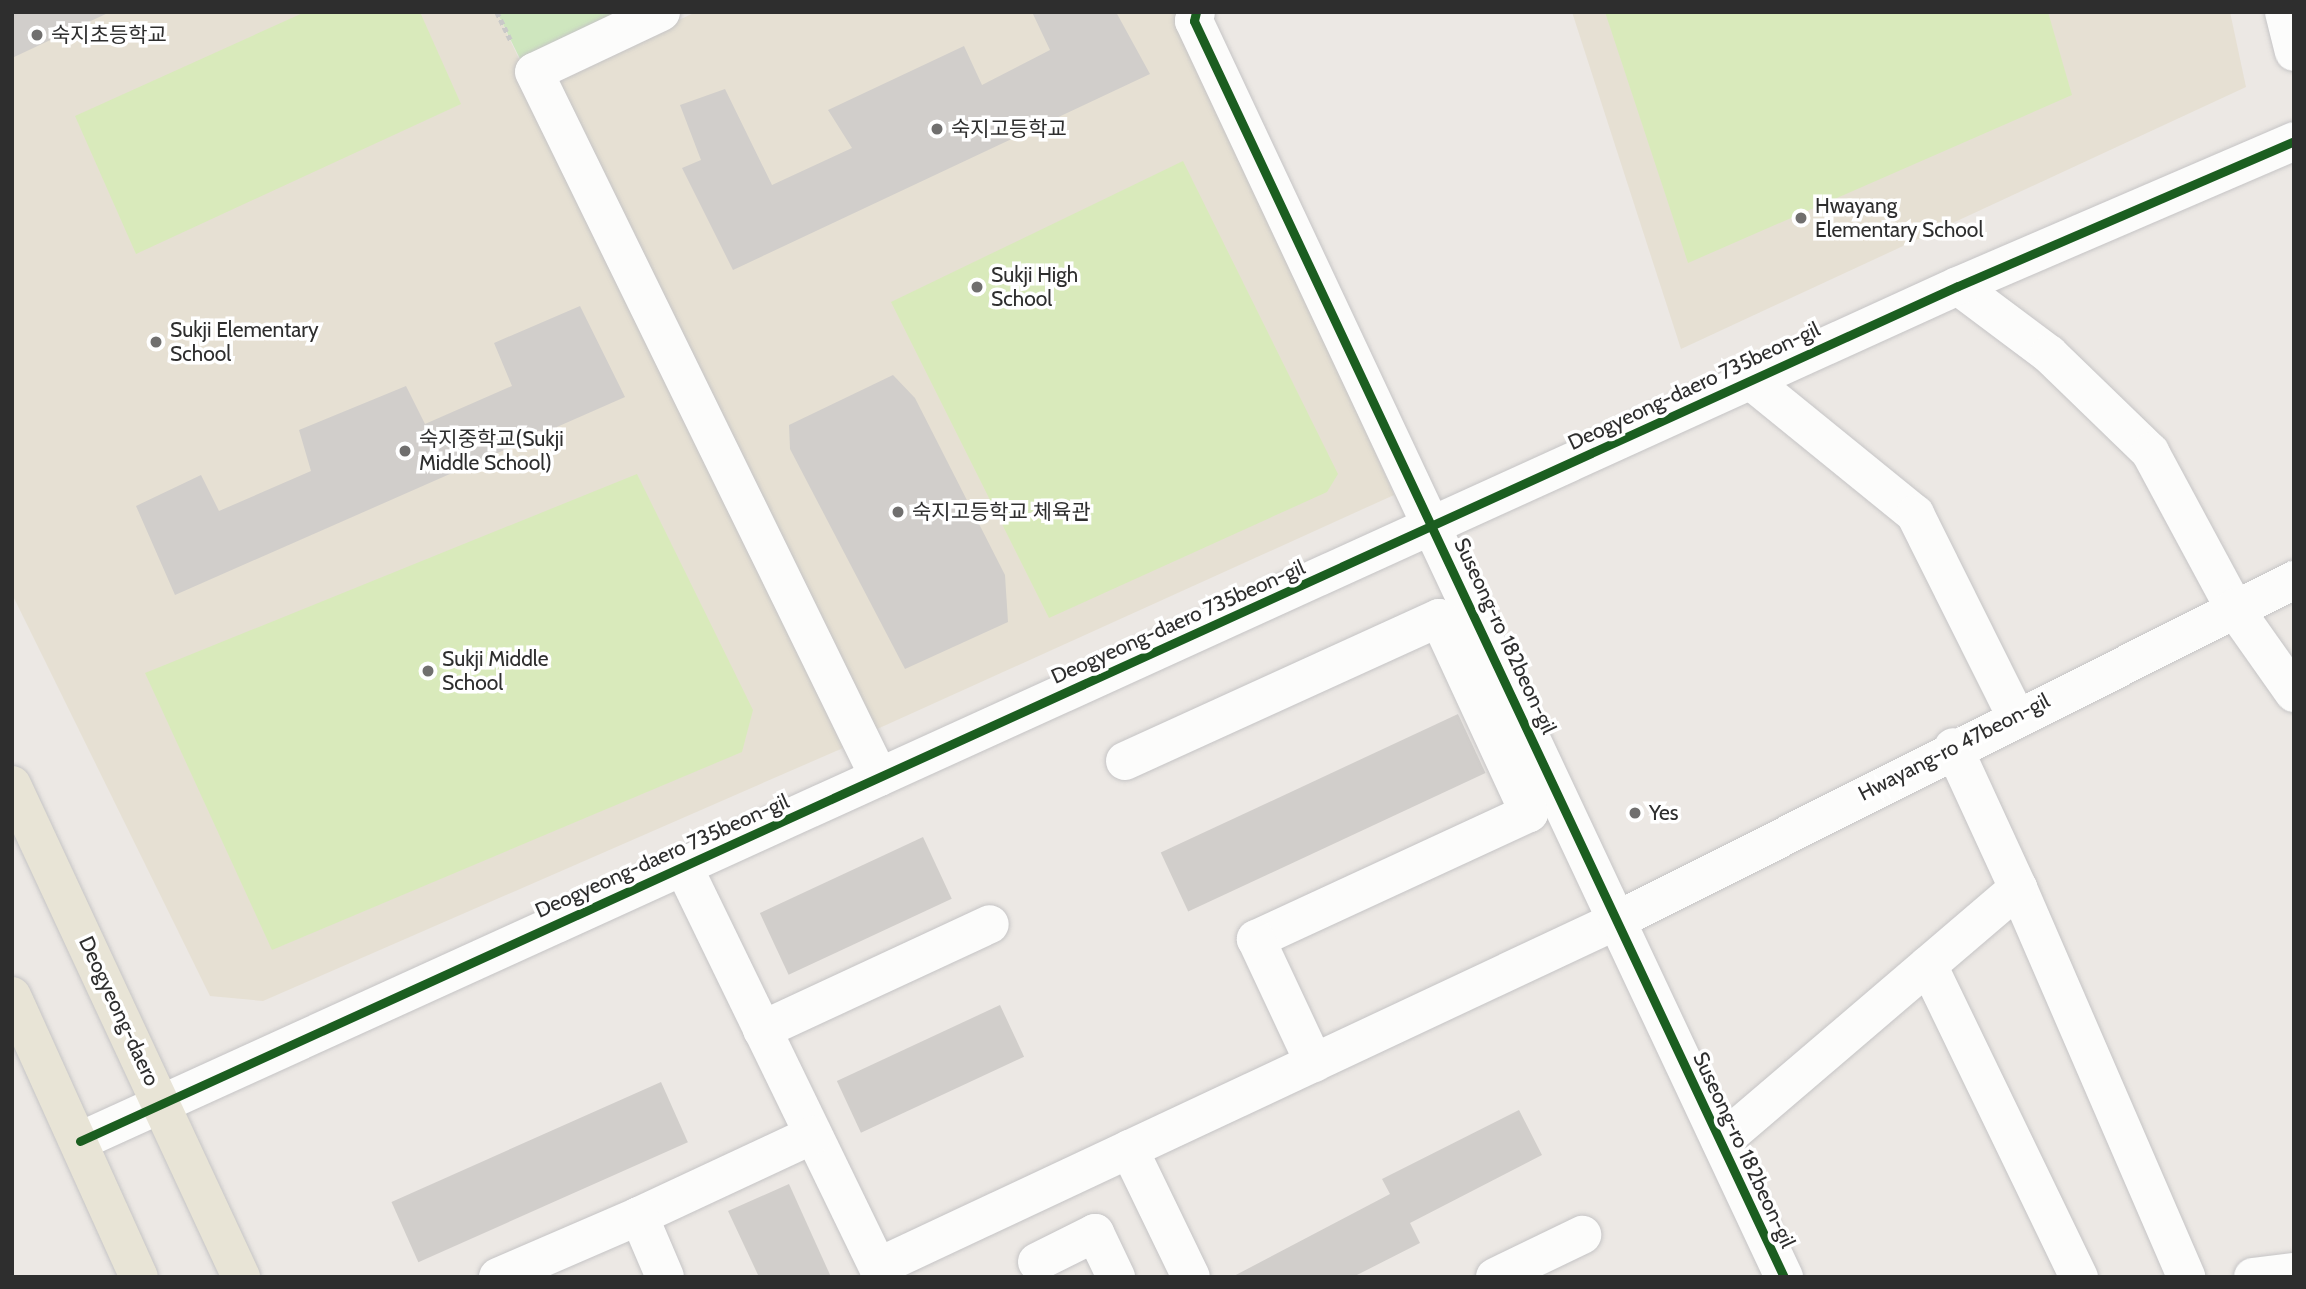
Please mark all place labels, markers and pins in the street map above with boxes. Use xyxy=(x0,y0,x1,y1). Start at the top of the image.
place label: 숙지초등학교 xyxy=(51,22,167,48)
marker: 숙지초등학교 xyxy=(29,27,45,43)
place label: 숙지고등학교 xyxy=(951,116,1067,142)
marker: 숙지고등학교 xyxy=(929,121,945,137)
place label: Hwayang Elementary School xyxy=(1815,193,1983,243)
marker: Hwayang Elementary School xyxy=(1793,210,1809,226)
place label: Sukji High School xyxy=(991,262,1078,312)
marker: Sukji High School xyxy=(969,279,985,295)
place label: Sukji Elementary School xyxy=(170,317,319,367)
marker: Sukji Elementary School xyxy=(148,334,164,350)
place label: 숙지중학교(Sukji Middle School) xyxy=(419,426,564,476)
marker: 숙지중학교(Sukji Middle School) xyxy=(397,443,413,459)
place label: 숙지고등학교 체육관 xyxy=(912,499,1091,525)
marker: 숙지고등학교 체육관 xyxy=(890,504,906,520)
place label: Sukji Middle School xyxy=(442,646,548,696)
marker: Sukji Middle School xyxy=(420,663,436,679)
place label: Yes xyxy=(1649,800,1679,826)
marker: Yes xyxy=(1627,805,1643,821)

